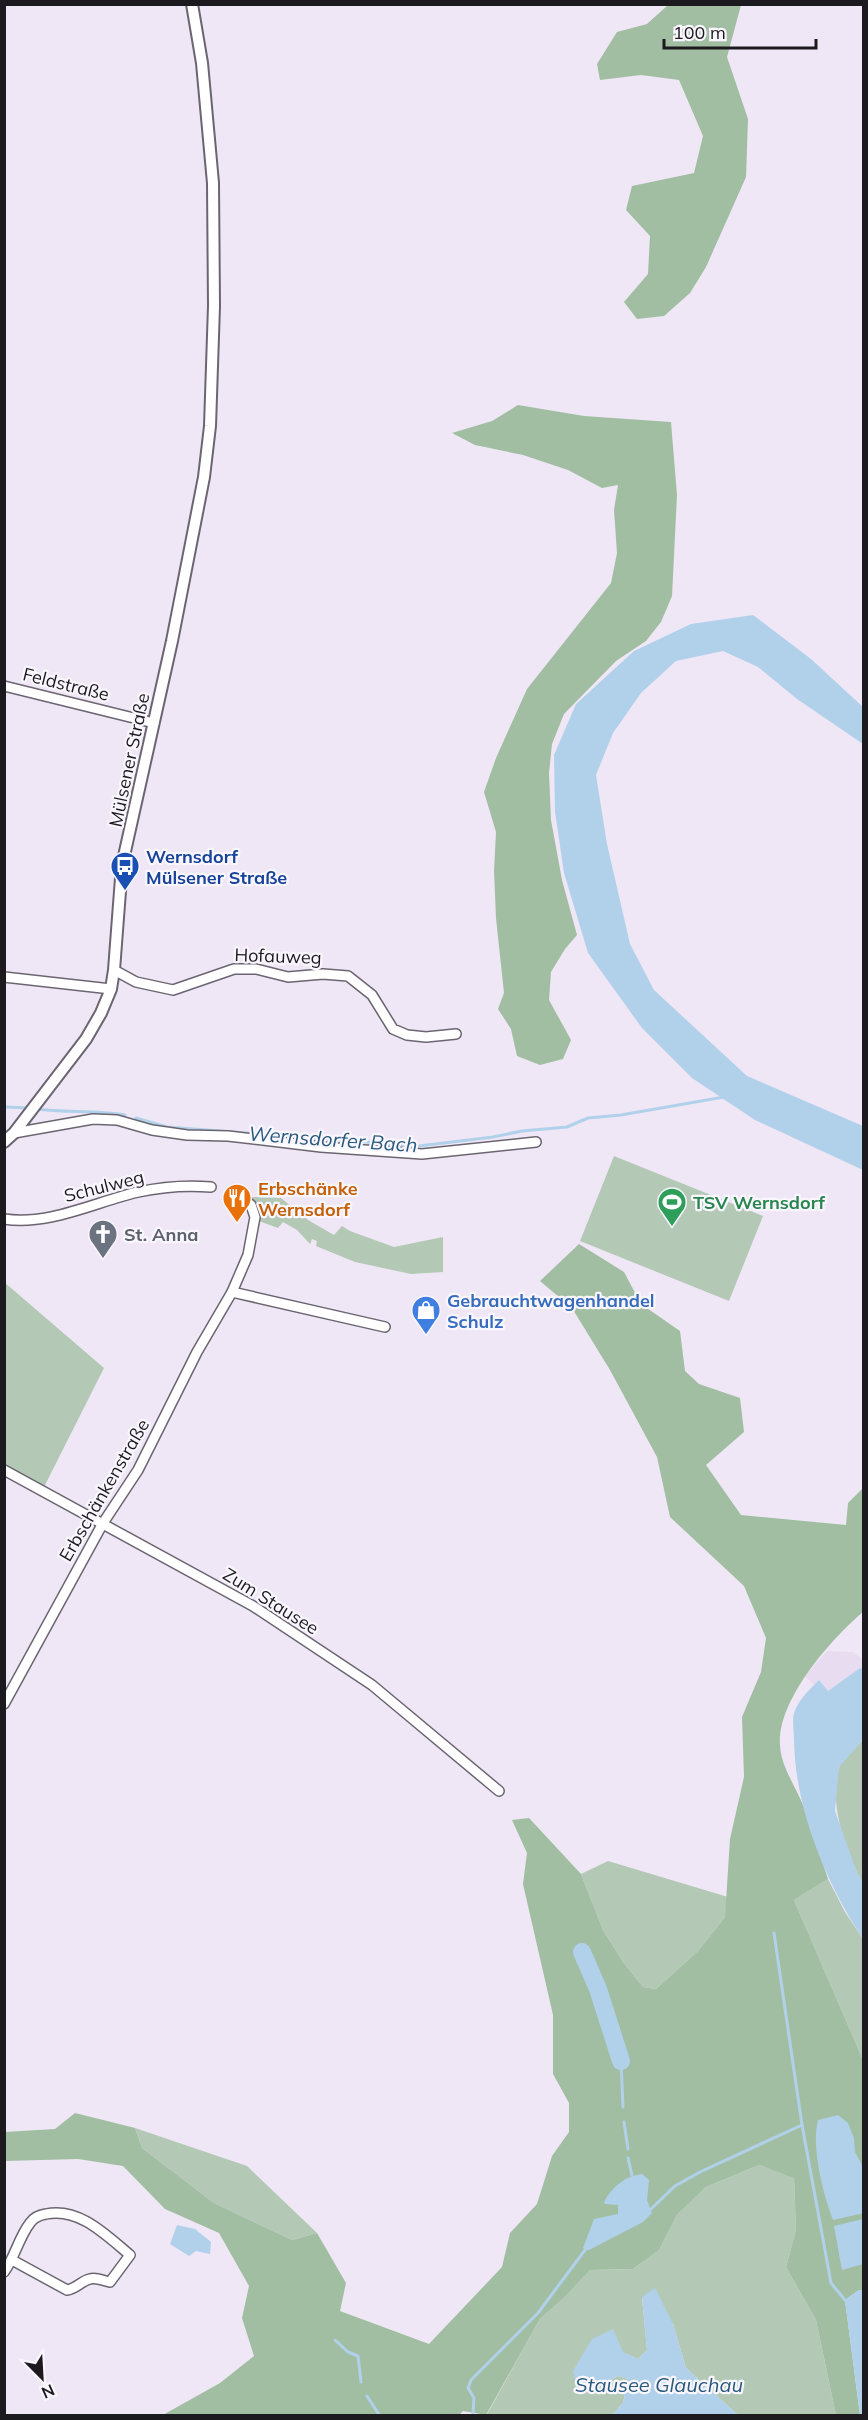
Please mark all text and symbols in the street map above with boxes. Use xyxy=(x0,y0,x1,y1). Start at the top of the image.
scale bar xyxy=(664,12,816,50)
text: 100 m xyxy=(673,21,726,44)
street label: Feldstraße xyxy=(20,662,112,706)
street label: Mülsener Straße xyxy=(104,691,154,829)
place label: Wernsdorf Mülsener Straße xyxy=(146,845,287,889)
bus stop icon: Wernsdorf Mülsener Straße xyxy=(109,850,141,892)
street label: Hofauweg xyxy=(234,943,322,969)
water label: Wernsdorfer Bach xyxy=(248,1121,418,1157)
street label: Schulweg xyxy=(62,1165,146,1207)
place label: Erbschänke Wernsdorf xyxy=(258,1177,358,1221)
restaurant icon: Erbschänke Wernsdorf xyxy=(221,1182,253,1224)
sports icon: TSV Wernsdorf xyxy=(656,1186,688,1228)
place label: TSV Wernsdorf xyxy=(693,1191,825,1214)
church icon: St. Anna xyxy=(87,1218,119,1260)
place label: St. Anna xyxy=(124,1223,198,1246)
place label: Gebrauchtwagenhandel Schulz xyxy=(447,1289,655,1333)
shop icon: Gebrauchtwagenhandel Schulz xyxy=(410,1294,442,1336)
street label: Erbschänkenstraße xyxy=(54,1415,154,1565)
street label: Zum Stausee xyxy=(219,1562,323,1640)
north arrow xyxy=(12,2348,72,2408)
water label: Stausee Glauchau xyxy=(575,2372,743,2397)
text: N xyxy=(39,2380,58,2403)

